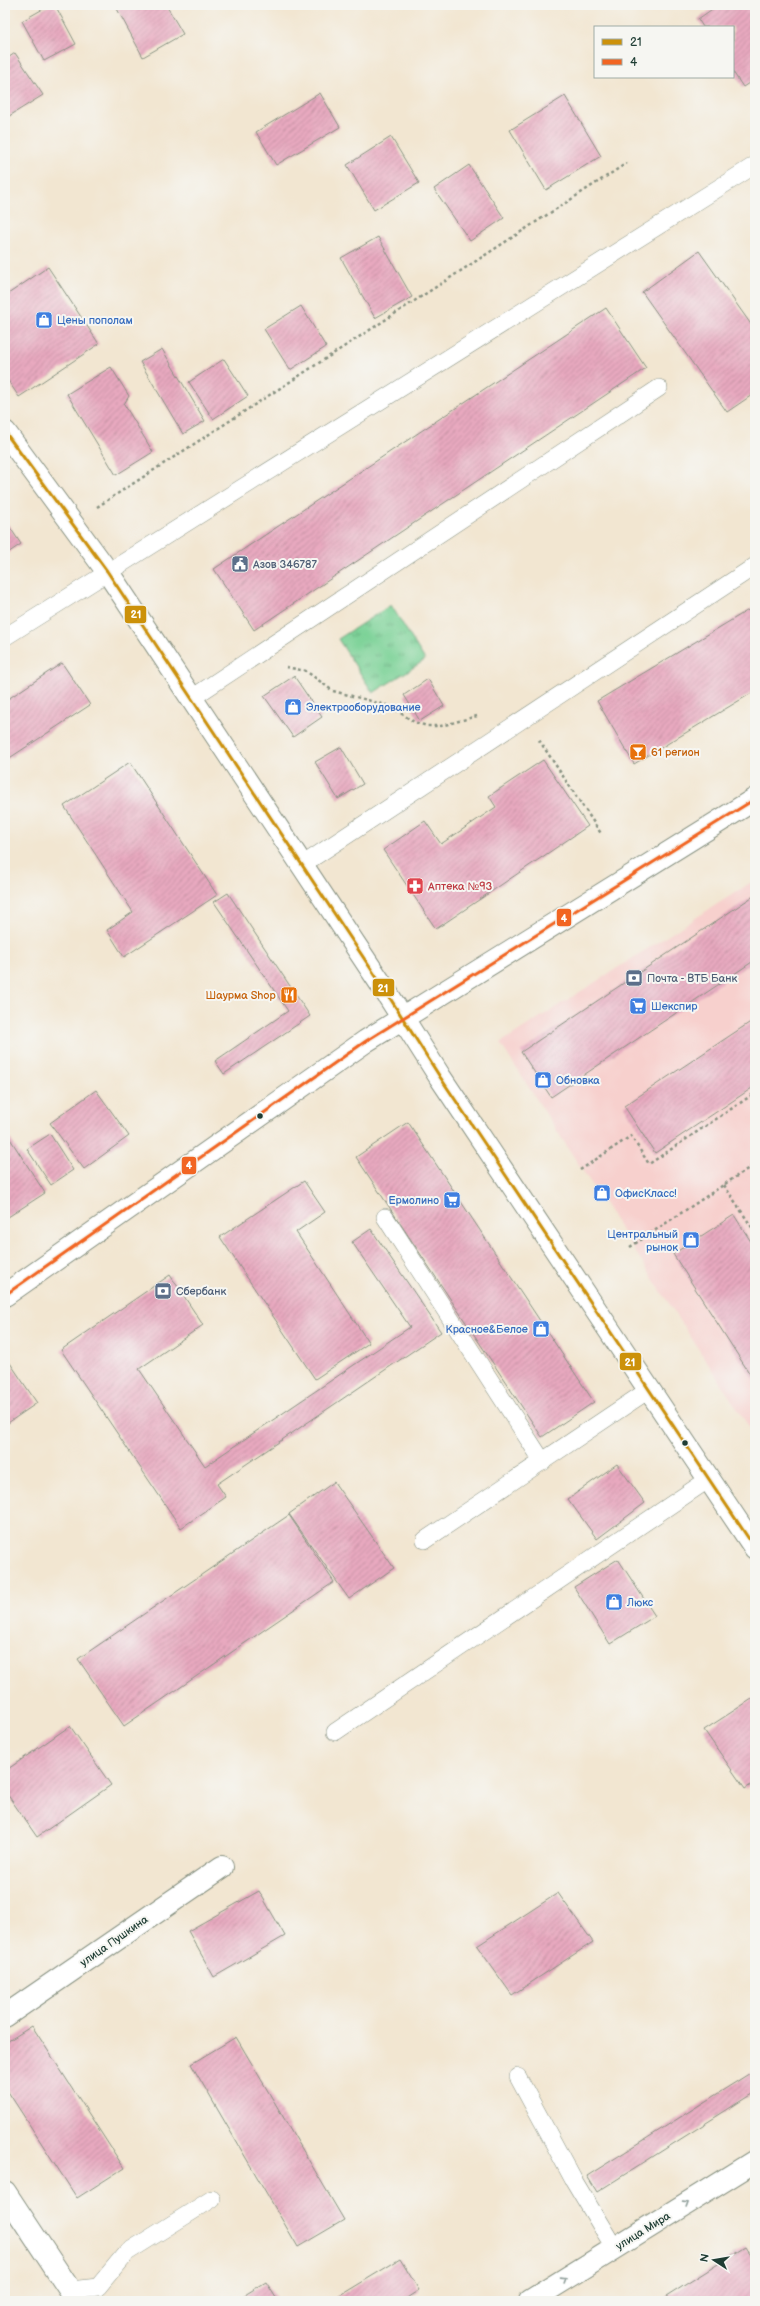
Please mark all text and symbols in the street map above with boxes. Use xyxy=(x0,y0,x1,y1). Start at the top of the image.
legend xyxy=(594,26,734,78)
text: 21 xyxy=(630,35,642,50)
text: 4 xyxy=(630,55,638,70)
shop icon: Цены пополам xyxy=(34,310,54,330)
place label: Цены пополам xyxy=(57,314,133,327)
public building icon: Азов 346787 xyxy=(230,554,250,574)
place label: Азов 346787 xyxy=(252,558,317,571)
line badge: 21 xyxy=(124,605,147,624)
text: 21 xyxy=(131,608,142,621)
shop icon: Электрооборудование xyxy=(283,697,303,717)
place label: Электрооборудование xyxy=(306,701,421,714)
bar icon: 61 регион xyxy=(628,742,648,762)
place label: 61 регион xyxy=(651,746,700,759)
pharmacy icon: Аптека №93 xyxy=(405,876,425,896)
place label: Аптека №93 xyxy=(427,880,493,893)
line badge: 4 xyxy=(556,908,572,927)
text: 4 xyxy=(561,912,568,925)
bank icon: Почта - ВТБ Банк xyxy=(624,968,644,988)
place label: Почта - ВТБ Банк xyxy=(647,972,737,985)
line badge: 21 xyxy=(372,978,395,997)
text: 21 xyxy=(378,982,389,995)
restaurant icon: Шаурма Shop xyxy=(279,985,299,1005)
place label: Шаурма Shop xyxy=(205,989,276,1002)
supermarket icon: Шекспир xyxy=(628,996,648,1016)
place label: Шекспир xyxy=(651,1000,698,1013)
shop icon: Обновка xyxy=(533,1070,553,1090)
place label: Обновка xyxy=(556,1074,600,1087)
unlabelled marker xyxy=(255,1111,265,1121)
line badge: 4 xyxy=(181,1156,197,1175)
text: 4 xyxy=(186,1159,193,1172)
shop icon: ОфисКласс! xyxy=(592,1183,612,1203)
place label: ОфисКласс! xyxy=(615,1187,677,1200)
supermarket icon: Ермолино xyxy=(442,1190,462,1210)
place label: Ермолино xyxy=(388,1194,439,1207)
place label: Центральный рынок xyxy=(607,1228,678,1254)
shop icon: Центральный рынок xyxy=(681,1230,701,1250)
bank icon: Сбербанк xyxy=(153,1281,173,1301)
place label: Сбербанк xyxy=(176,1285,227,1298)
shop icon: Красное&Белое xyxy=(531,1319,551,1339)
place label: Красное&Белое xyxy=(446,1323,528,1336)
line badge: 21 xyxy=(619,1352,642,1371)
text: 21 xyxy=(625,1356,636,1369)
unlabelled marker xyxy=(680,1438,690,1448)
shop icon: Люкс xyxy=(604,1592,624,1612)
place label: Люкс xyxy=(626,1596,654,1609)
street label: улица Пушкина xyxy=(78,1912,151,1969)
one-way arrow xyxy=(682,2202,689,2209)
street label: улица Мира xyxy=(613,2209,673,2253)
north arrow xyxy=(694,2240,734,2280)
text: N xyxy=(697,2253,712,2263)
one-way arrow xyxy=(559,2278,566,2285)

